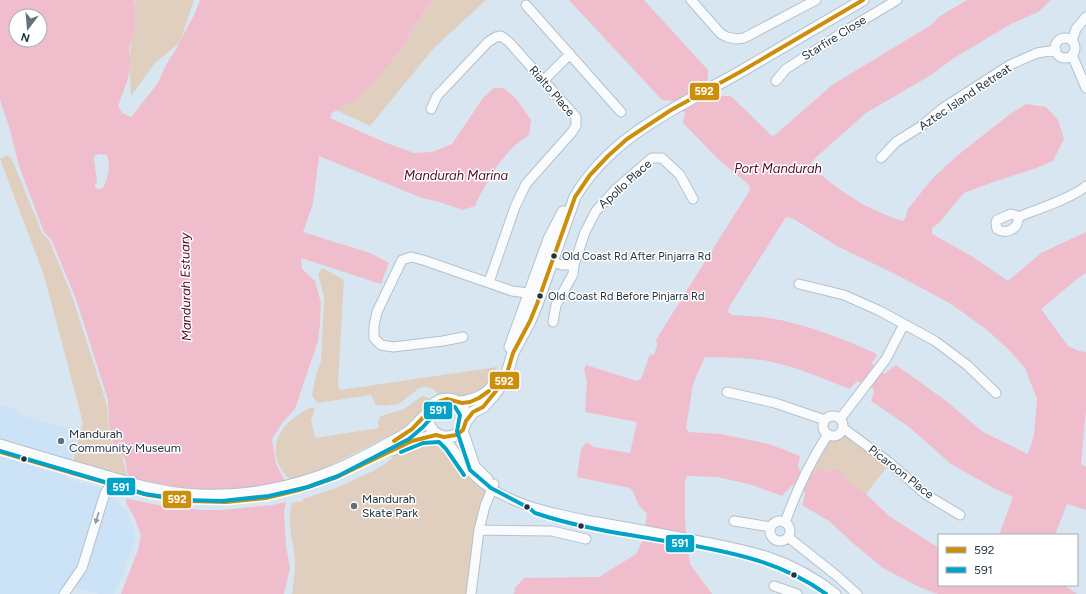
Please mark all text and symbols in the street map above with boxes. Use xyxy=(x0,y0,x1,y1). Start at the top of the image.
north arrow xyxy=(8,8,48,48)
street label: Starfire Close xyxy=(799,12,869,63)
text: N xyxy=(19,30,31,45)
street label: Aztec Island Retreat xyxy=(916,61,1014,133)
street label: Rialto Place xyxy=(526,63,578,119)
line badge: 592 xyxy=(689,82,720,101)
text: 592 xyxy=(694,85,714,98)
street label: Apollo Place xyxy=(596,156,655,211)
water label: Port Mandurah xyxy=(734,161,822,176)
water label: Mandurah Marina xyxy=(404,168,508,183)
water label: Mandurah Estuary xyxy=(177,232,194,341)
place label: Old Coast Rd After Pinjarra Rd xyxy=(562,250,711,263)
marker: Old Coast Rd After Pinjarra Rd xyxy=(549,251,559,261)
place label: Old Coast Rd Before Pinjarra Rd xyxy=(548,290,704,303)
marker: Old Coast Rd Before Pinjarra Rd xyxy=(535,291,545,301)
line badge: 592 xyxy=(489,371,520,390)
text: 592 xyxy=(494,375,514,388)
line badge: 591 xyxy=(423,401,453,420)
text: 591 xyxy=(429,404,447,417)
place label: Mandurah Community Museum xyxy=(69,427,181,455)
marker: Mandurah Community Museum xyxy=(56,436,66,446)
street label: Picaroon Place xyxy=(866,442,937,502)
unlabelled marker xyxy=(19,454,29,464)
line badge: 591 xyxy=(106,477,136,496)
text: 591 xyxy=(112,481,130,494)
line badge: 592 xyxy=(162,490,192,509)
place label: Mandurah Skate Park xyxy=(362,492,418,520)
text: 592 xyxy=(167,493,187,506)
marker: Mandurah Skate Park xyxy=(349,501,359,511)
unlabelled marker xyxy=(522,502,532,512)
one-way arrow xyxy=(94,513,100,525)
unlabelled marker xyxy=(576,521,586,531)
line badge: 591 xyxy=(665,534,695,553)
legend xyxy=(938,534,1078,586)
text: 591 xyxy=(671,537,689,550)
text: 592 xyxy=(974,543,994,557)
text: 591 xyxy=(974,563,993,577)
unlabelled marker xyxy=(789,570,799,580)

